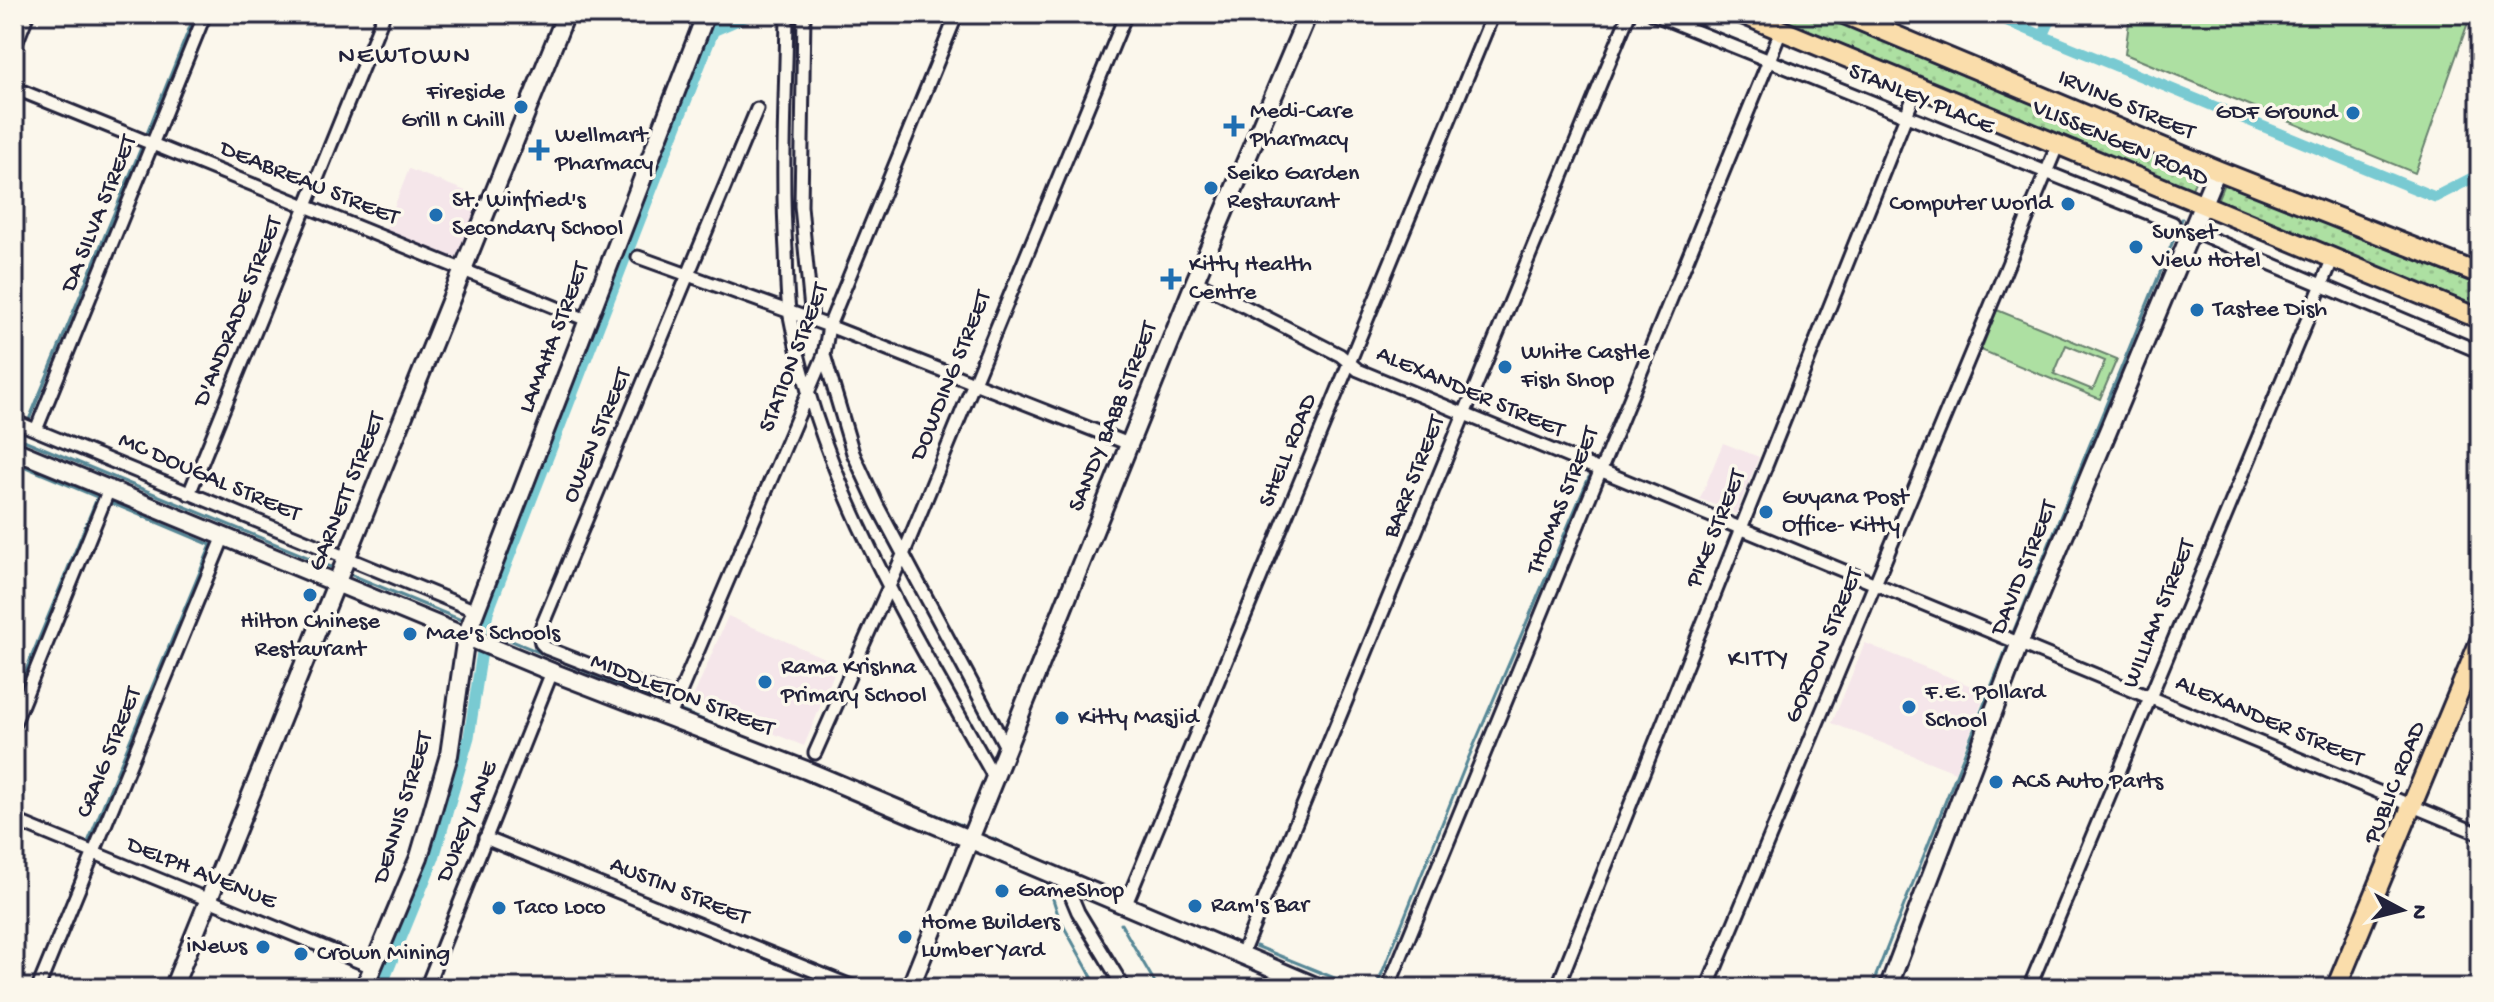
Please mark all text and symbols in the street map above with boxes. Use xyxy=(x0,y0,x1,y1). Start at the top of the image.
district label: NEWTOWN xyxy=(338,42,472,73)
street label: STANLEY PLACE xyxy=(1844,58,1999,143)
street label: IRVING STREET xyxy=(2053,64,2200,149)
place label: Fireside Grill n Chill xyxy=(401,79,506,136)
street label: VLISSENGEN ROAD xyxy=(2026,93,2213,194)
marker: Fireside Grill n Chill xyxy=(512,98,530,116)
place label: Medi-Care Pharmacy xyxy=(1249,98,1354,155)
place label: GDF Ground xyxy=(2215,99,2339,128)
marker: GDF Ground xyxy=(2344,104,2362,122)
marker: Medi-Care Pharmacy xyxy=(1225,117,1243,135)
place label: Wellmart Pharmacy xyxy=(554,122,653,179)
street label: DA SILVA STREET xyxy=(55,130,145,298)
street label: DEABREAU STREET xyxy=(213,134,404,234)
marker: Wellmart Pharmacy xyxy=(530,141,548,159)
place label: Seiko Garden Restaurant xyxy=(1227,160,1360,217)
marker: Seiko Garden Restaurant xyxy=(1202,179,1220,197)
place label: St. Winfried's Secondary School xyxy=(452,187,623,244)
place label: Computer World xyxy=(1889,190,2054,219)
marker: Computer World xyxy=(2059,195,2077,213)
marker: St. Winfried's Secondary School xyxy=(427,206,445,224)
street label: D'ANDRADE STREET xyxy=(187,211,291,413)
place label: Sunset View Hotel xyxy=(2151,219,2261,276)
marker: Sunset View Hotel xyxy=(2127,238,2145,256)
place label: Kitty Health Centre xyxy=(1189,251,1312,308)
street label: LAMAHA STREET xyxy=(513,257,598,418)
marker: Kitty Health Centre xyxy=(1160,268,1182,290)
street label: STATION STREET xyxy=(753,278,837,437)
street label: DOWDING STREET xyxy=(904,285,1000,467)
place label: Tastee Dish xyxy=(2211,296,2327,325)
marker: Tastee Dish xyxy=(2188,301,2206,319)
street label: SANDY BABB STREET xyxy=(1063,316,1166,516)
place label: White Castle Fish Shop xyxy=(1520,339,1651,396)
street label: ALEXANDER STREET xyxy=(1372,340,1570,446)
marker: White Castle Fish Shop xyxy=(1496,358,1514,376)
street label: OWEN STREET xyxy=(557,363,640,508)
street label: SHELL ROAD xyxy=(1253,390,1325,512)
street label: GARNETT STREET xyxy=(303,407,394,576)
street label: BARR STREET xyxy=(1377,410,1453,543)
street label: THOMAS STREET xyxy=(1520,421,1608,581)
street label: MC DOUGAL STREET xyxy=(114,427,306,530)
street label: PIKE STREET xyxy=(1680,464,1755,593)
place label: Guyana Post Office- Kitty xyxy=(1782,484,1910,541)
street label: DAVID STREET xyxy=(1984,495,2066,641)
marker: Guyana Post Office- Kitty xyxy=(1757,503,1775,521)
street label: WILLIAM STREET xyxy=(2117,534,2204,693)
street label: GORDON STREET xyxy=(1779,562,1871,728)
marker: Hilton Chinese Restaurant xyxy=(301,586,319,604)
place label: Hilton Chinese Restaurant xyxy=(240,608,380,665)
place label: Mae's Schools xyxy=(426,620,561,649)
marker: Mae's Schools xyxy=(401,625,419,643)
district label: KITTY xyxy=(1728,645,1790,676)
street label: MIDDLETON STREET xyxy=(586,648,780,745)
place label: Rama Krishna Primary School xyxy=(780,654,927,711)
street label: ALEXANDER STREET xyxy=(2171,669,2369,775)
marker: Rama Krishna Primary School xyxy=(756,673,774,691)
place label: F.E. Pollard School xyxy=(1924,679,2047,736)
street label: CRAIG STREET xyxy=(71,682,150,823)
marker: F.E. Pollard School xyxy=(1900,698,1918,716)
place label: Kitty Masjid xyxy=(1078,704,1201,733)
marker: Kitty Masjid xyxy=(1053,709,1071,727)
street label: PUBLIC ROAD xyxy=(2358,717,2434,849)
street label: DENNIS STREET xyxy=(367,727,441,889)
street label: DUREY LANE xyxy=(430,757,506,888)
place label: ACS Auto Parts xyxy=(2012,768,2164,797)
marker: ACS Auto Parts xyxy=(1987,773,2005,791)
street label: DELPH AVENUE xyxy=(120,830,281,918)
street label: AUSTIN STREET xyxy=(605,851,754,934)
north arrow xyxy=(2362,870,2442,950)
place label: GameShop xyxy=(1018,877,1124,906)
marker: GameShop xyxy=(993,882,1011,900)
place label: Ram's Bar xyxy=(1211,892,1311,921)
place label: Taco Loco xyxy=(513,894,606,923)
marker: Ram's Bar xyxy=(1186,897,1204,915)
marker: Taco Loco xyxy=(490,899,508,917)
text: N xyxy=(2404,903,2432,921)
place label: Home Builders Lumber Yard xyxy=(921,909,1061,966)
marker: Home Builders Lumber Yard xyxy=(896,928,914,946)
place label: iNews xyxy=(186,933,248,962)
marker: iNews xyxy=(254,938,272,956)
place label: Crown Mining xyxy=(317,940,450,969)
marker: Crown Mining xyxy=(292,945,310,963)

